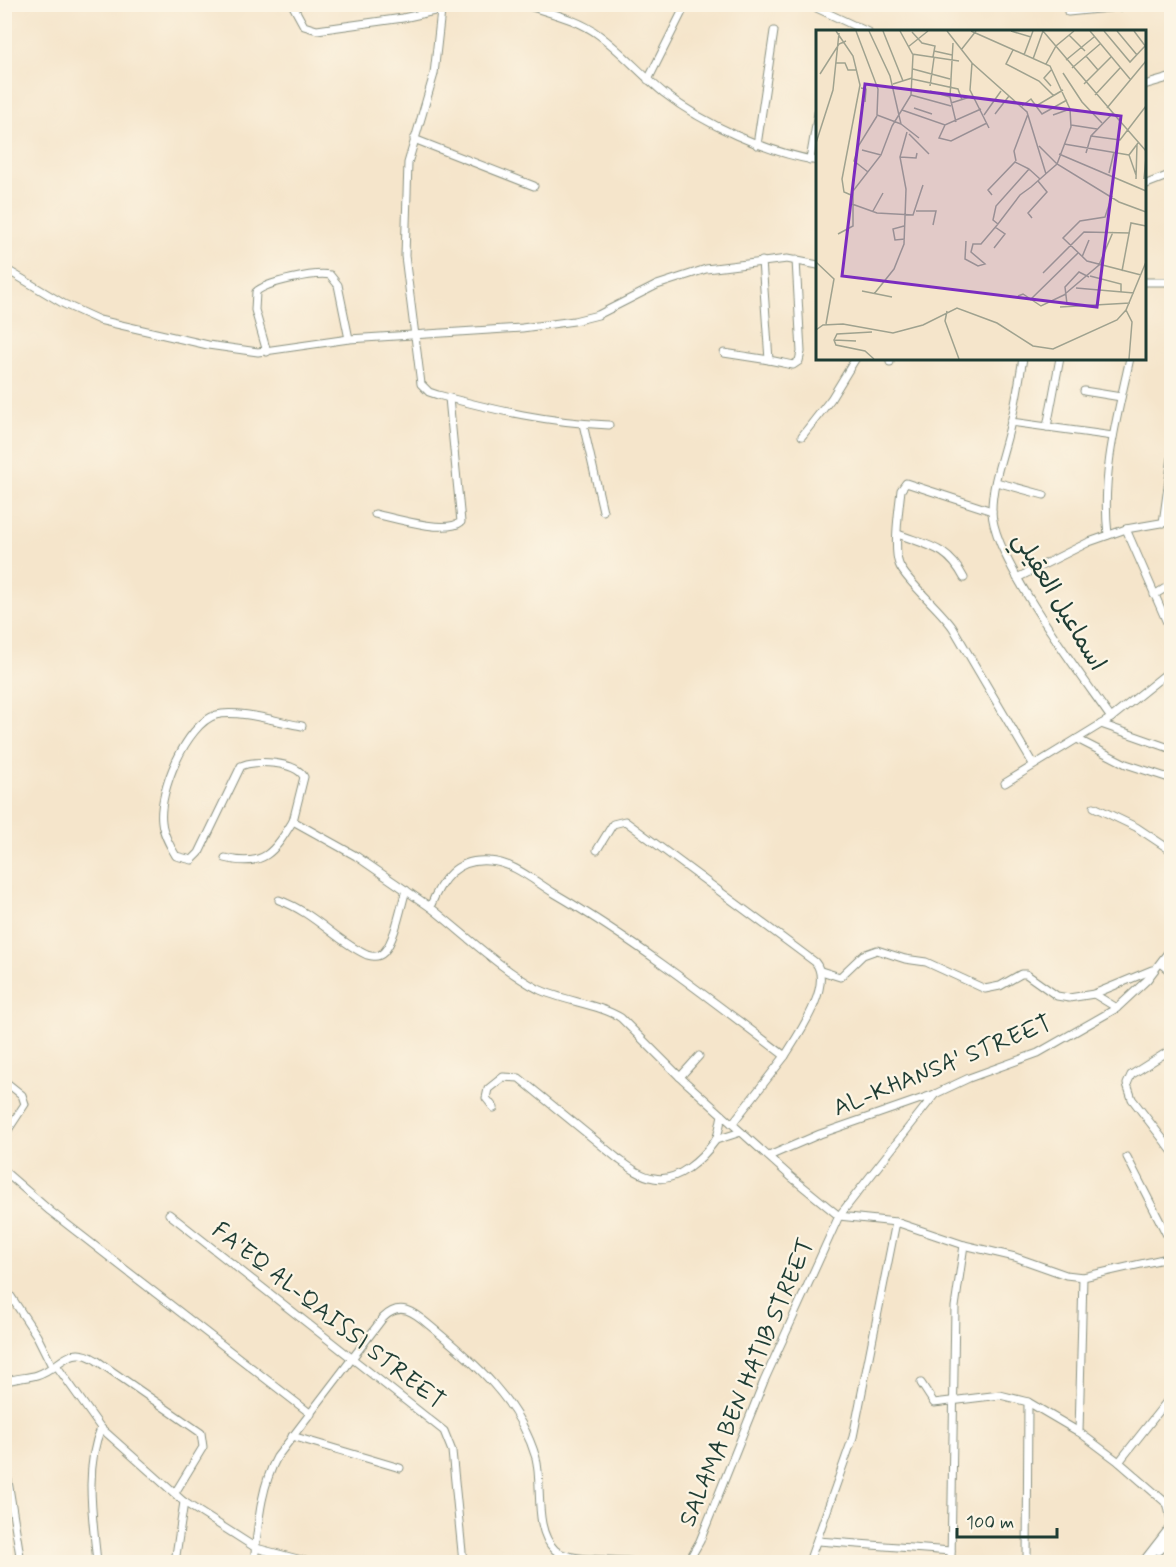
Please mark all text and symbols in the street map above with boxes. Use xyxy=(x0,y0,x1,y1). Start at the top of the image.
inset map xyxy=(816,30,1146,360)
street label: اسماعيل العقيلي xyxy=(1002,527,1112,679)
street label: AL-KHANSA' STREET xyxy=(829,1008,1056,1124)
street label: FA'EQ AL-QAISSI STREET xyxy=(205,1215,451,1417)
street label: SALAMA BEN HATIB STREET xyxy=(672,1234,822,1532)
scale bar xyxy=(957,1501,1058,1539)
text: 100 m xyxy=(966,1511,1014,1535)

